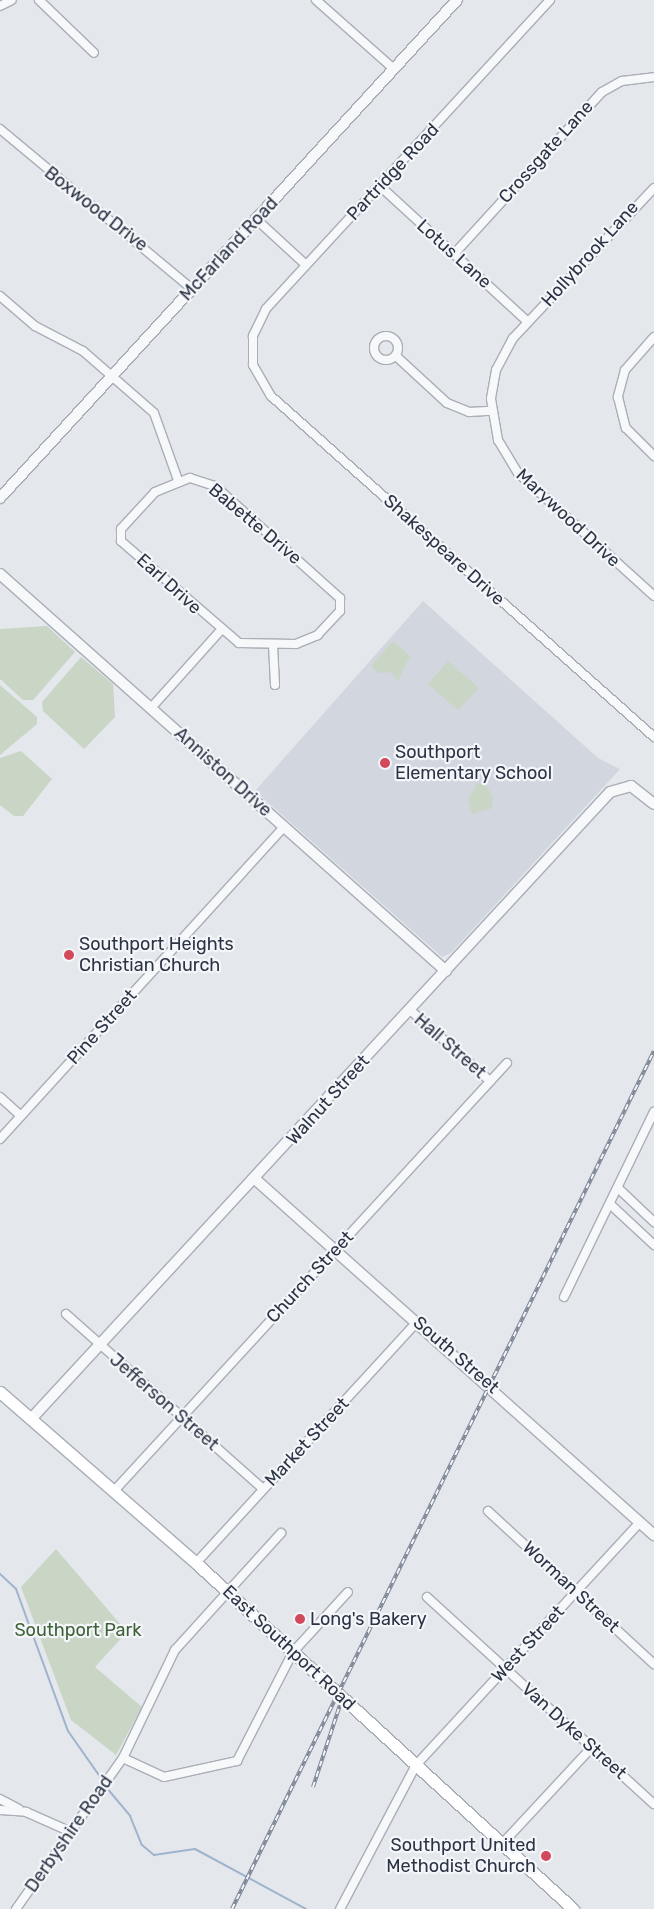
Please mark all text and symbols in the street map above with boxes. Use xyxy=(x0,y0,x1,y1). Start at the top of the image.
street label: Crossgate Lane xyxy=(494,96,598,208)
street label: Partridge Road xyxy=(342,119,444,225)
street label: Boxwood Drive xyxy=(40,162,152,256)
street label: McFarland Road xyxy=(175,193,283,305)
street label: Hollybrook Lane xyxy=(537,197,643,311)
street label: Lotus Lane xyxy=(412,215,496,293)
street label: Marywood Drive xyxy=(512,464,624,572)
street label: Babette Drive xyxy=(204,479,306,569)
street label: Shakespeare Drive xyxy=(379,490,509,610)
street label: Earl Drive xyxy=(132,549,206,619)
street label: Anniston Drive xyxy=(170,723,276,821)
place label: Southport Elementary School xyxy=(395,742,553,784)
marker: Southport Elementary School xyxy=(379,757,391,769)
place label: Southport Heights Christian Church xyxy=(79,934,234,976)
marker: Southport Heights Christian Church xyxy=(63,949,75,961)
street label: Pine Street xyxy=(63,985,141,1069)
street label: Hall Street xyxy=(410,1009,490,1083)
street label: Walnut Street xyxy=(282,1051,374,1149)
street label: Church Street xyxy=(262,1227,358,1327)
street label: South Street xyxy=(409,1312,503,1398)
street label: Jefferson Street xyxy=(105,1349,223,1455)
street label: Market Street xyxy=(260,1393,354,1491)
street label: Worman Street xyxy=(518,1537,624,1637)
street label: East Southport Road xyxy=(218,1581,360,1715)
street label: West Street xyxy=(487,1601,569,1687)
place label: Long's Bakery xyxy=(310,1608,427,1630)
marker: Long's Bakery xyxy=(294,1613,306,1625)
park label: Southport Park xyxy=(14,1619,142,1641)
street label: Van Dyke Street xyxy=(517,1678,631,1784)
street label: Derbyshire Road xyxy=(21,1771,117,1897)
place label: Southport United Methodist Church xyxy=(386,1835,536,1878)
marker: Southport United Methodist Church xyxy=(540,1850,552,1862)

